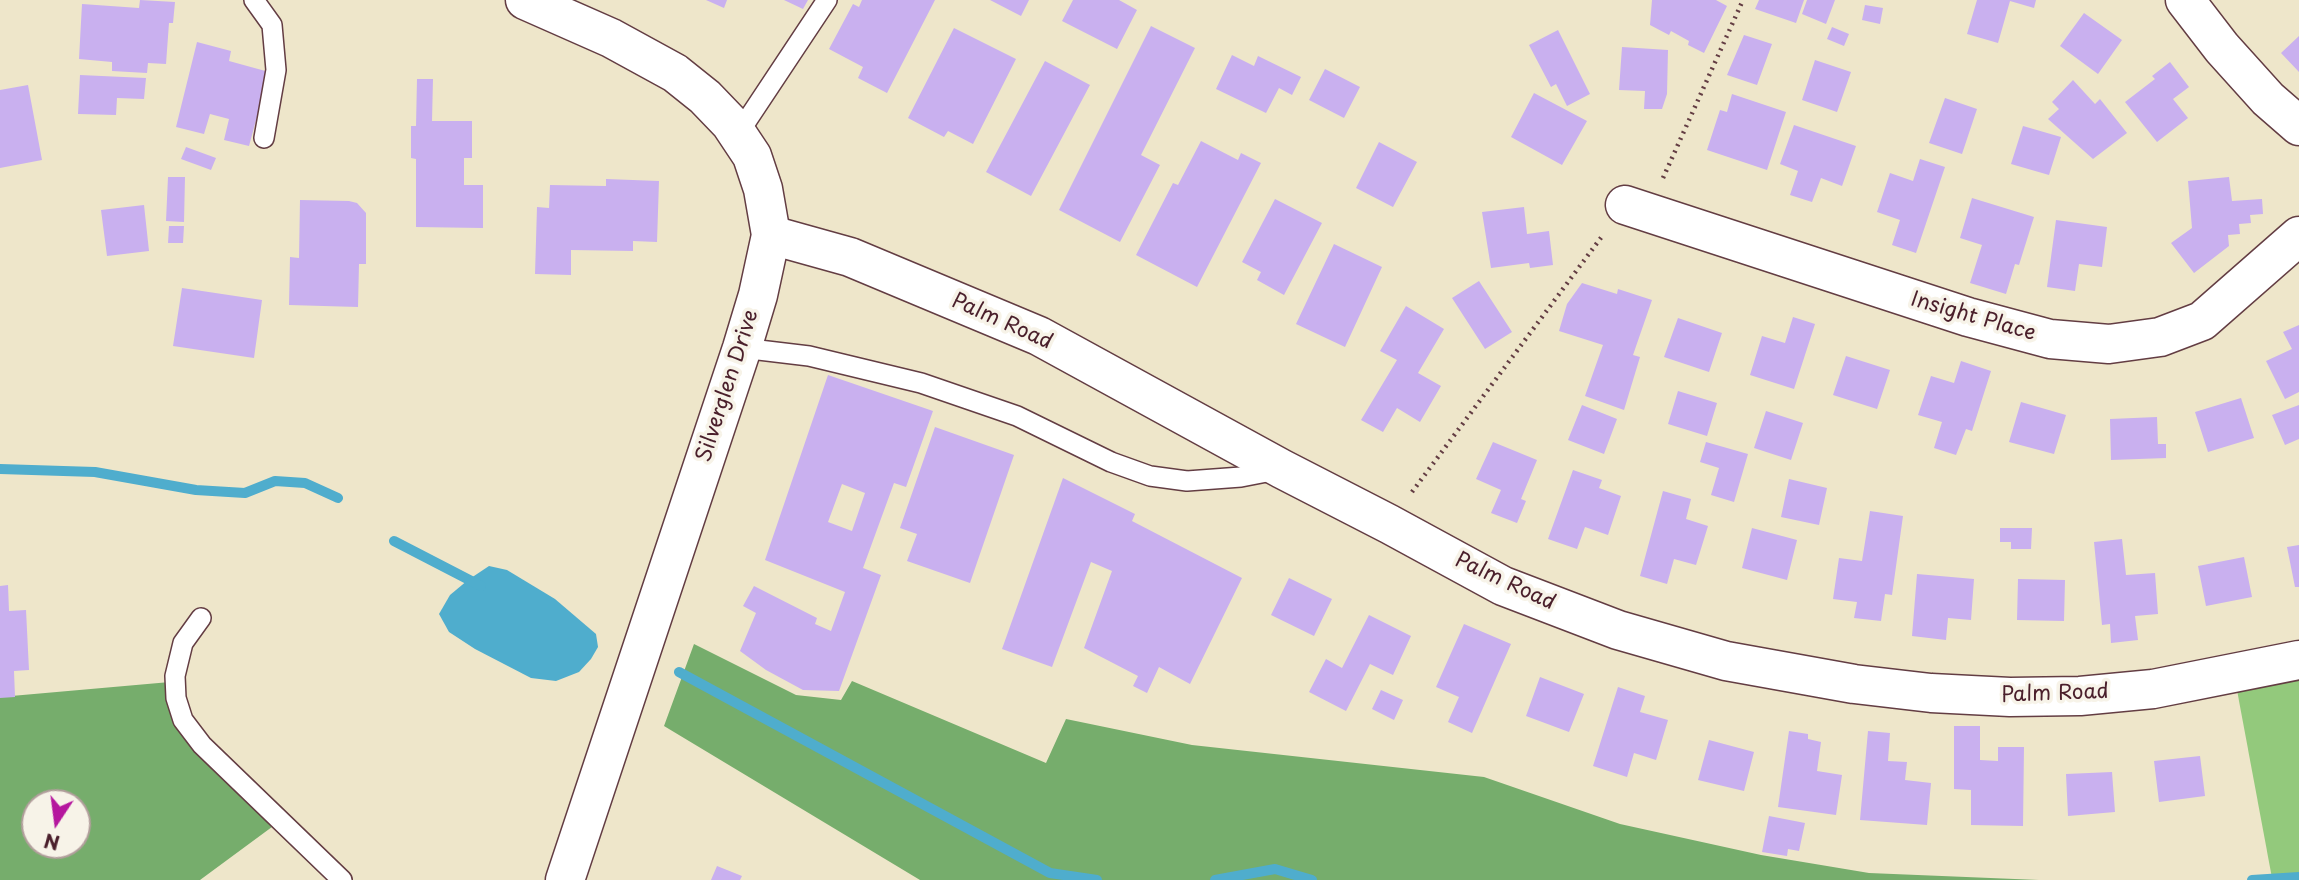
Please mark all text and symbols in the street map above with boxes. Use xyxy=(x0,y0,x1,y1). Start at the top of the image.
street label: Insight Place xyxy=(1908,287,2038,347)
street label: Palm Road xyxy=(948,289,1056,355)
street label: Silverglen Drive xyxy=(691,307,765,465)
street label: Palm Road xyxy=(1451,548,1559,616)
street label: Palm Road xyxy=(2001,680,2109,708)
north arrow xyxy=(21,789,91,859)
text: N xyxy=(41,827,62,858)

